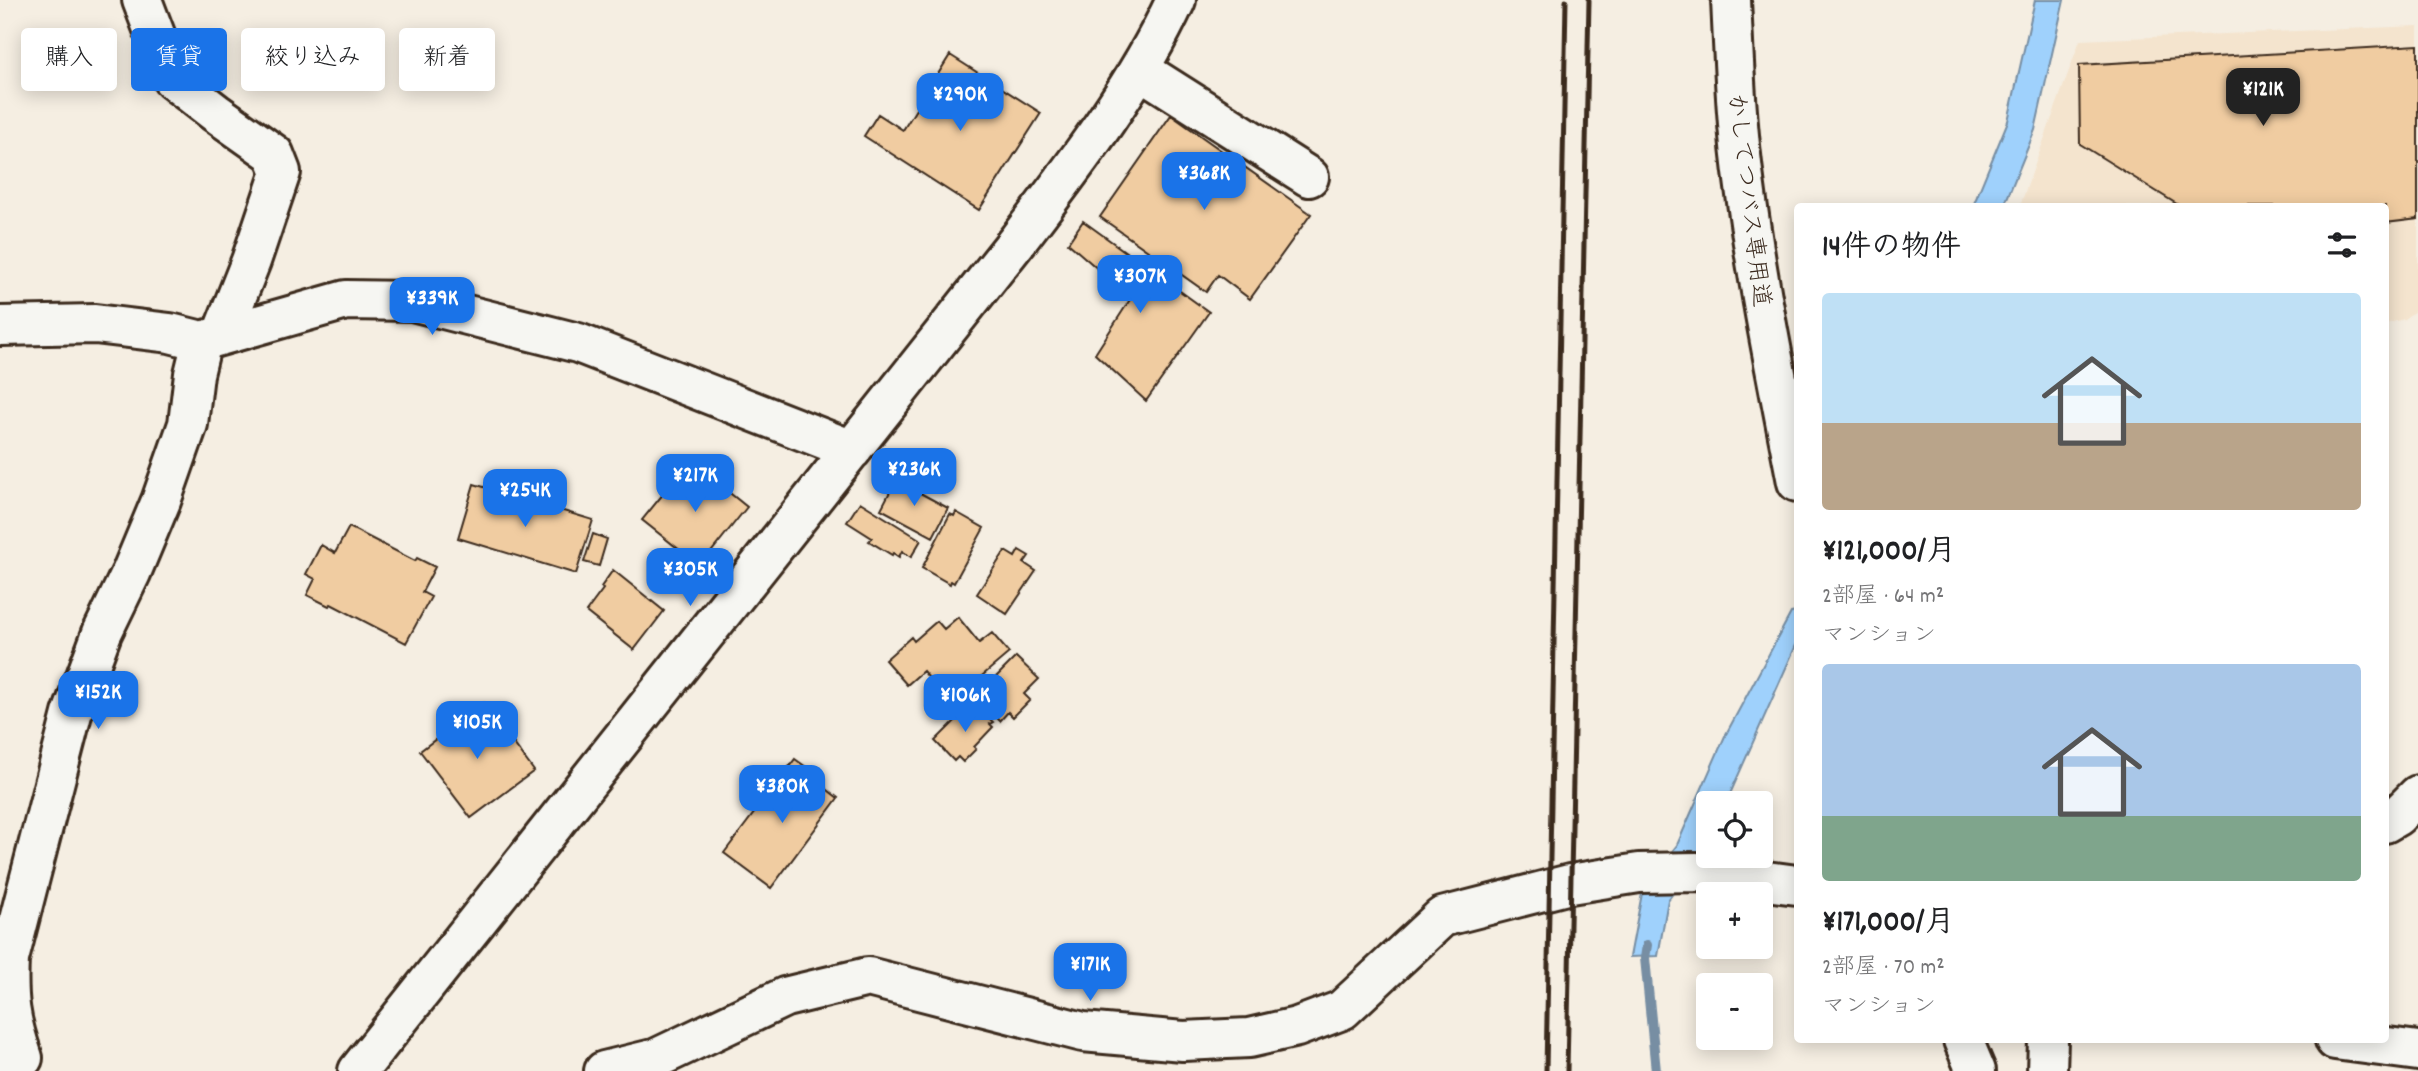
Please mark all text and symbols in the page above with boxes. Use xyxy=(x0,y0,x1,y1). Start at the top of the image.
chip: 購入 xyxy=(21,28,117,91)
chip: 賃貸 xyxy=(131,28,227,91)
chip: 絞り込み xyxy=(241,28,385,91)
chip: 新着 xyxy=(399,28,495,91)
pin: ¥121K xyxy=(2214,68,2312,128)
pin: ¥290K xyxy=(911,74,1009,133)
text: ¥121K xyxy=(2242,74,2284,107)
text: ¥290K xyxy=(933,79,987,112)
street label: かしてつバス専用道 xyxy=(1717,92,1777,309)
pin: ¥368K xyxy=(1155,152,1253,212)
text: ¥368K xyxy=(1178,158,1230,191)
icon: filters xyxy=(2323,226,2361,264)
text: 14件の物件 xyxy=(1822,228,1961,271)
pin: ¥307K xyxy=(1091,256,1189,315)
text: ¥307K xyxy=(1113,261,1167,294)
pin: ¥339K xyxy=(383,278,481,337)
text: ¥339K xyxy=(406,283,458,316)
icon: home xyxy=(2029,338,2155,464)
pin: ¥236K xyxy=(865,448,963,508)
pin: ¥217K xyxy=(646,454,744,514)
text: ¥236K xyxy=(887,454,941,487)
text: ¥217K xyxy=(672,460,718,493)
pin: ¥254K xyxy=(476,470,574,529)
text: ¥254K xyxy=(499,475,551,508)
text: ¥121,000/月 xyxy=(1822,532,1956,575)
pin: ¥305K xyxy=(641,548,739,608)
text: ¥305K xyxy=(662,554,718,587)
text: 2部屋 · 64 m² xyxy=(1822,581,1944,614)
text: マンション xyxy=(1822,620,1936,653)
pin: ¥152K xyxy=(49,672,147,731)
pin: ¥106K xyxy=(916,674,1014,734)
text: ¥152K xyxy=(74,677,122,710)
text: ¥106K xyxy=(940,680,990,713)
pin: ¥105K xyxy=(428,702,526,761)
text: ¥105K xyxy=(452,707,502,740)
icon: home xyxy=(2029,709,2155,835)
pin: ¥380K xyxy=(733,766,831,825)
text: ¥380K xyxy=(755,771,809,804)
map controls xyxy=(1696,791,1773,1050)
button: locate xyxy=(1696,791,1773,868)
button: + xyxy=(1696,882,1773,959)
text: ¥171,000/月 xyxy=(1822,903,1954,946)
pin: ¥171K xyxy=(1041,944,1139,1003)
text: ¥171K xyxy=(1070,949,1110,982)
text: 2部屋 · 70 m² xyxy=(1822,952,1945,985)
button: − xyxy=(1696,973,1773,1050)
text: マンション xyxy=(1822,991,1936,1024)

